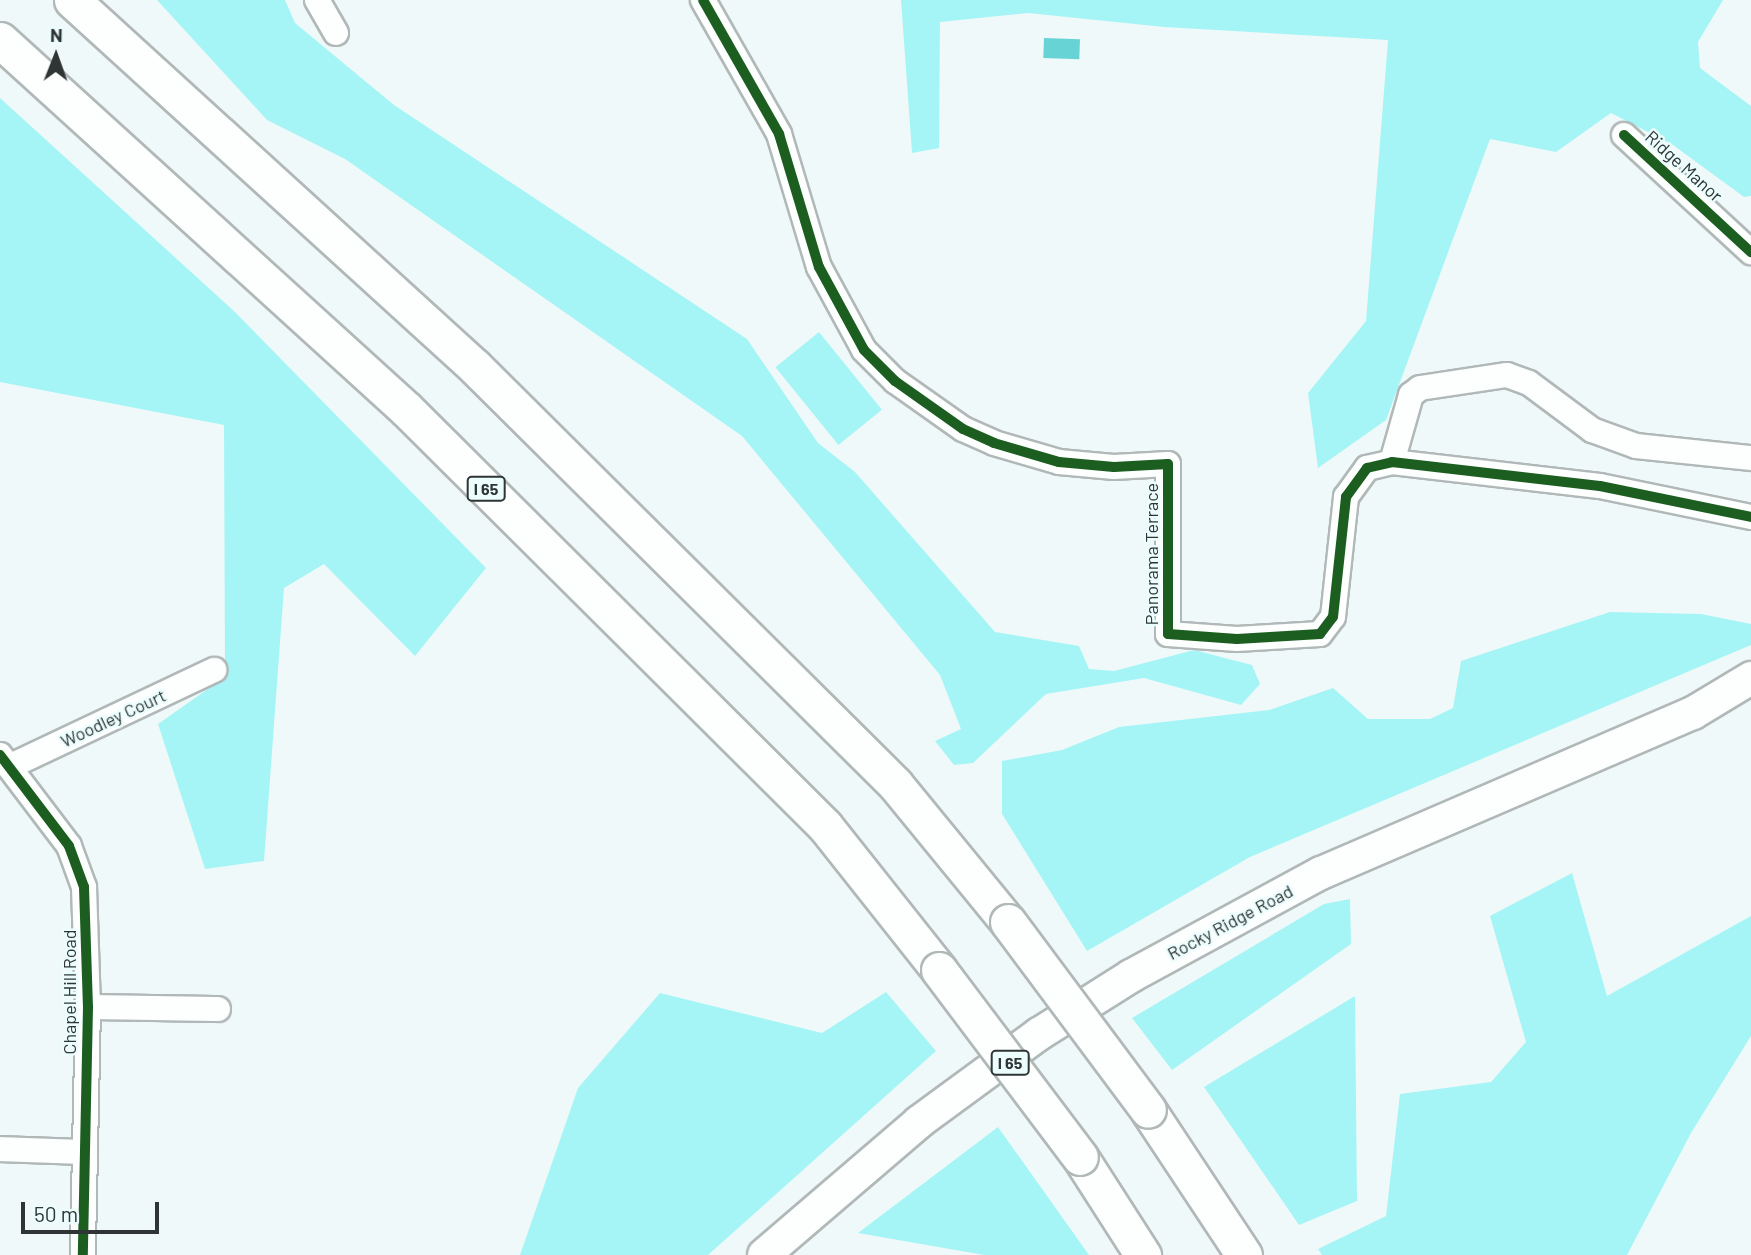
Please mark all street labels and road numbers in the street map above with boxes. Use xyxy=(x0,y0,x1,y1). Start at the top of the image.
street label: Ridge Manor xyxy=(1641,126,1727,206)
road number: I 65 xyxy=(465,476,507,502)
street label: Panorama Terrace xyxy=(1140,483,1162,625)
street label: Woodley Court xyxy=(57,684,169,752)
street label: Rocky Ridge Road xyxy=(1164,880,1296,964)
street label: Chapel Hill Road xyxy=(58,929,80,1055)
road number: I 65 xyxy=(989,1050,1031,1076)

